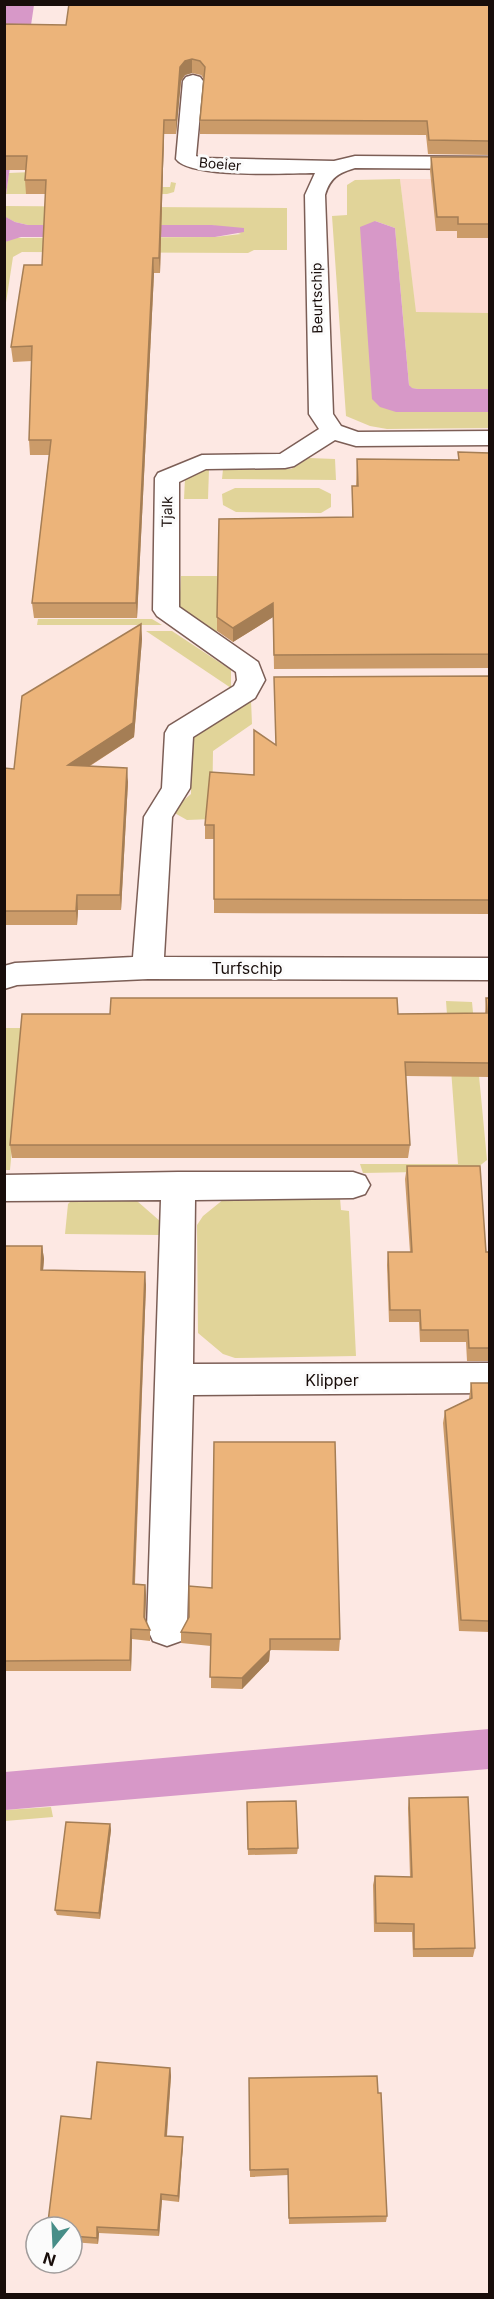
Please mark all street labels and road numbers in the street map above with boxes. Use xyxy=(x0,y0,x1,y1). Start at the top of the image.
street label: Boeier xyxy=(198,153,242,174)
street label: Beurtschip xyxy=(307,262,326,334)
street label: Tjalk xyxy=(158,496,175,528)
street label: Turfschip xyxy=(211,958,283,978)
street label: Klipper xyxy=(305,1370,359,1390)

